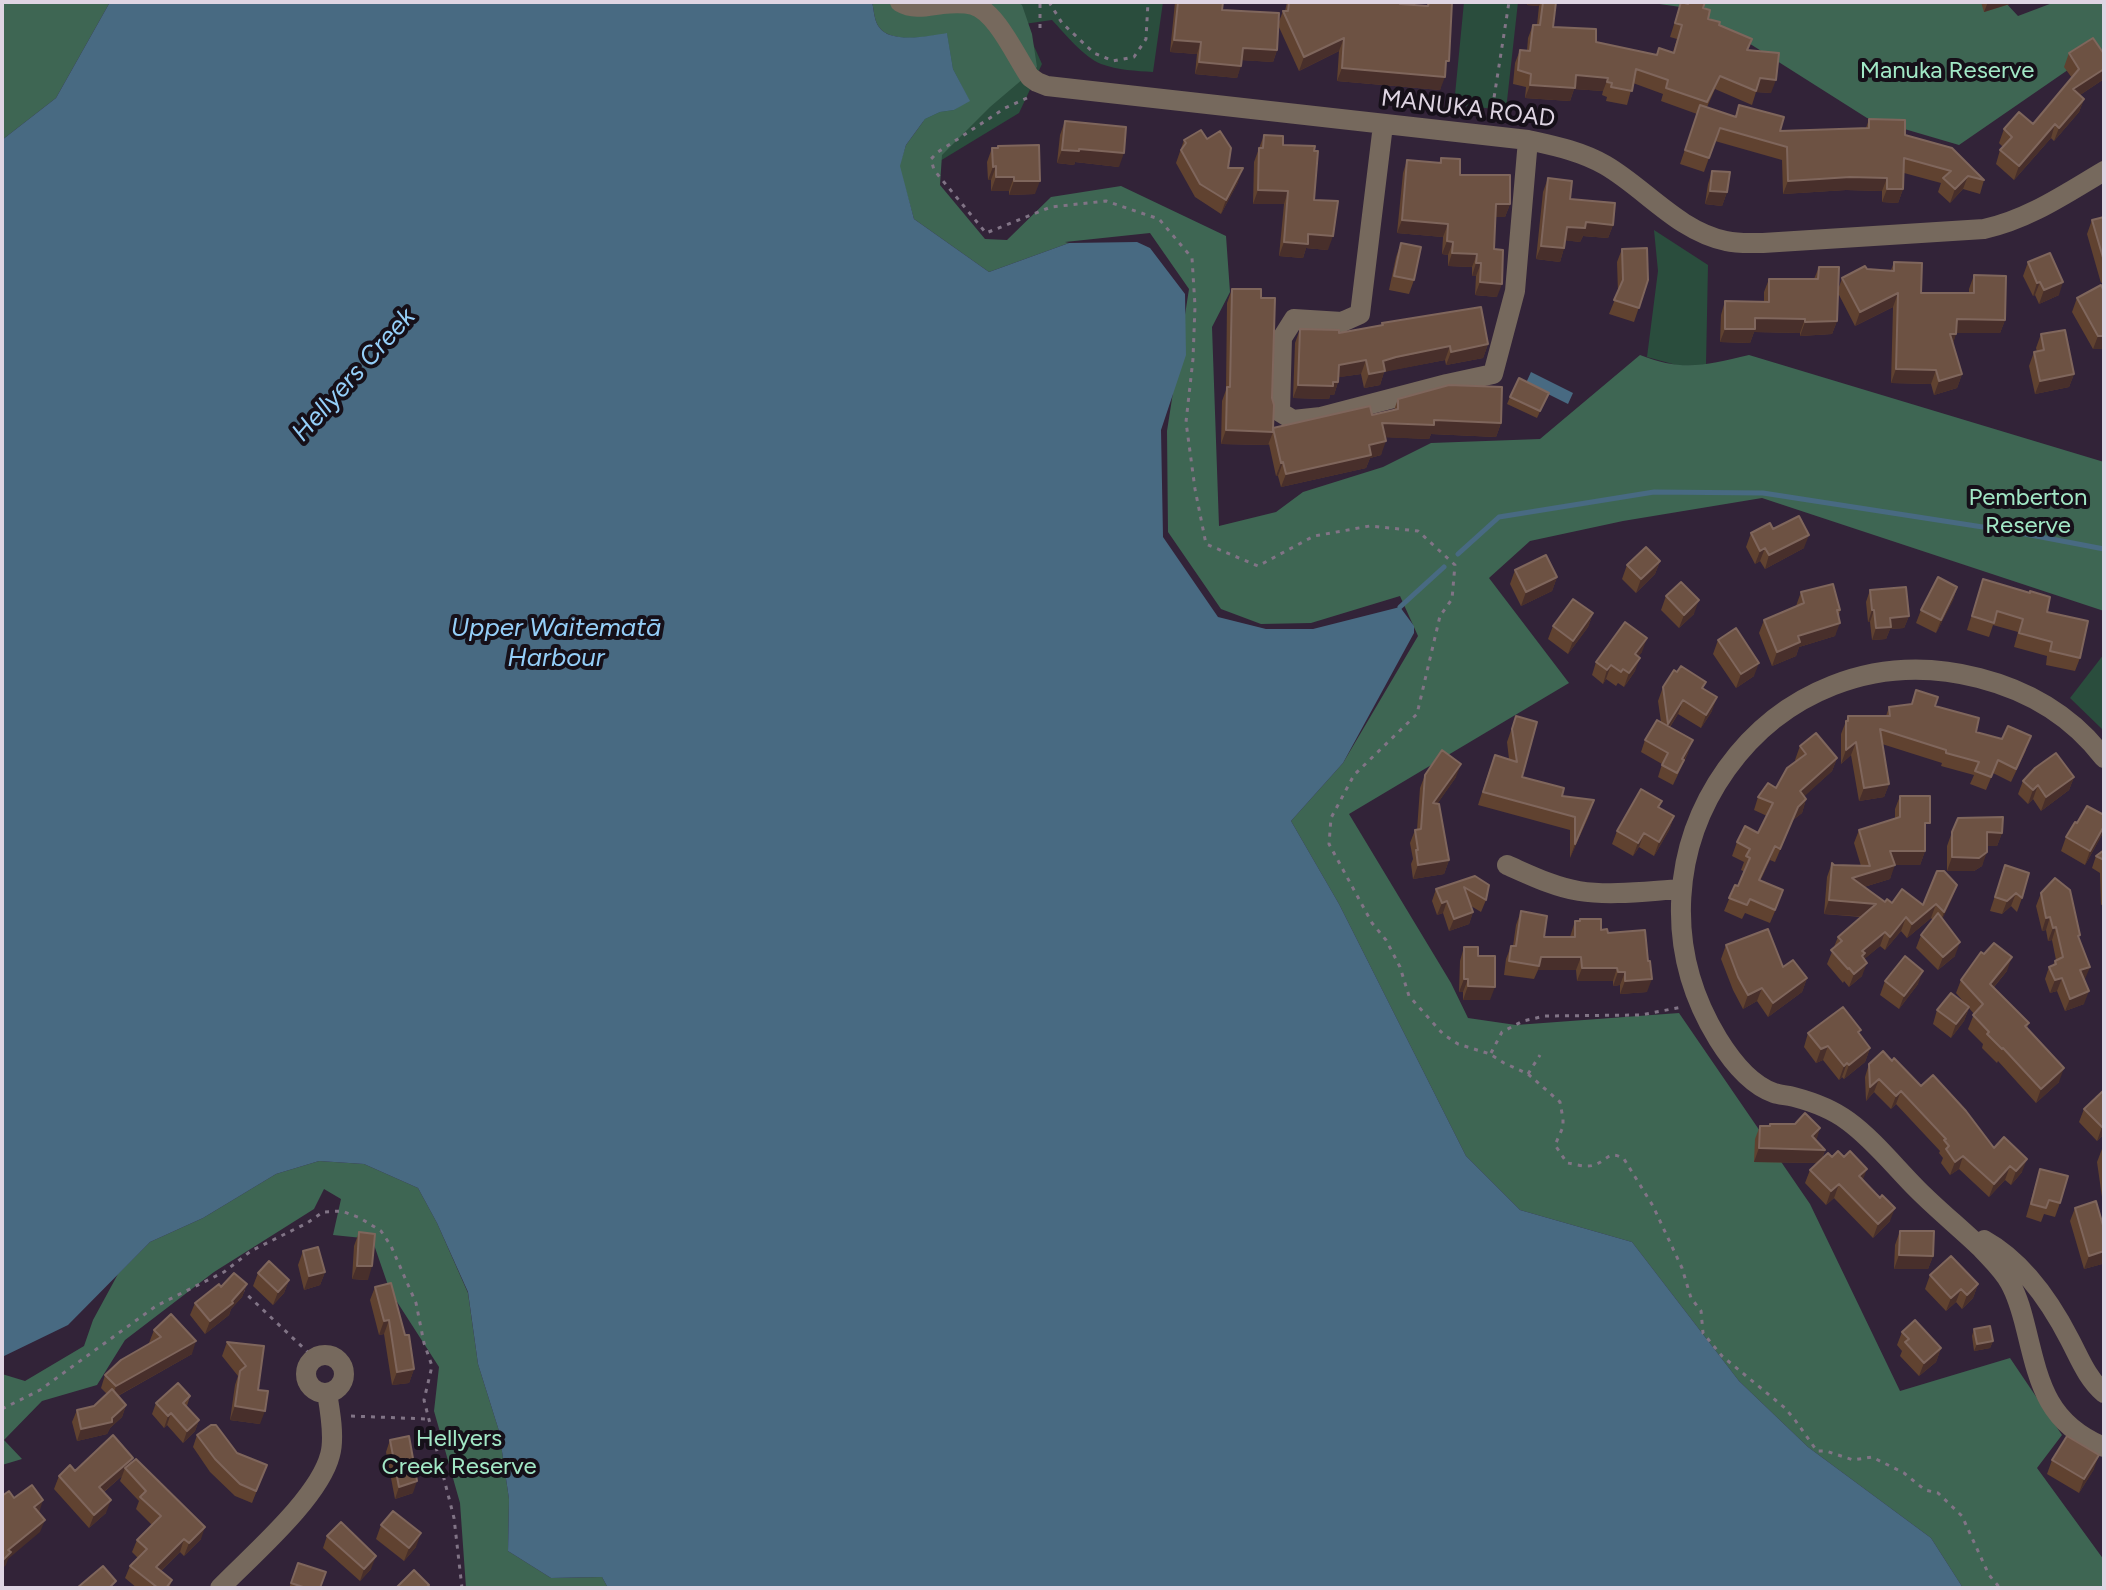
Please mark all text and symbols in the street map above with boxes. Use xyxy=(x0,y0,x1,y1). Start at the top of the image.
park label: Manuka Reserve xyxy=(1860,57,2034,85)
street label: MANUKA ROAD xyxy=(1379,84,1557,134)
water label: Hellyers Creek xyxy=(286,302,422,448)
park label: Pemberton Reserve xyxy=(1969,484,2087,540)
water label: Upper Waitematā Harbour xyxy=(451,612,661,674)
park label: Hellyers Creek Reserve xyxy=(381,1425,537,1481)

